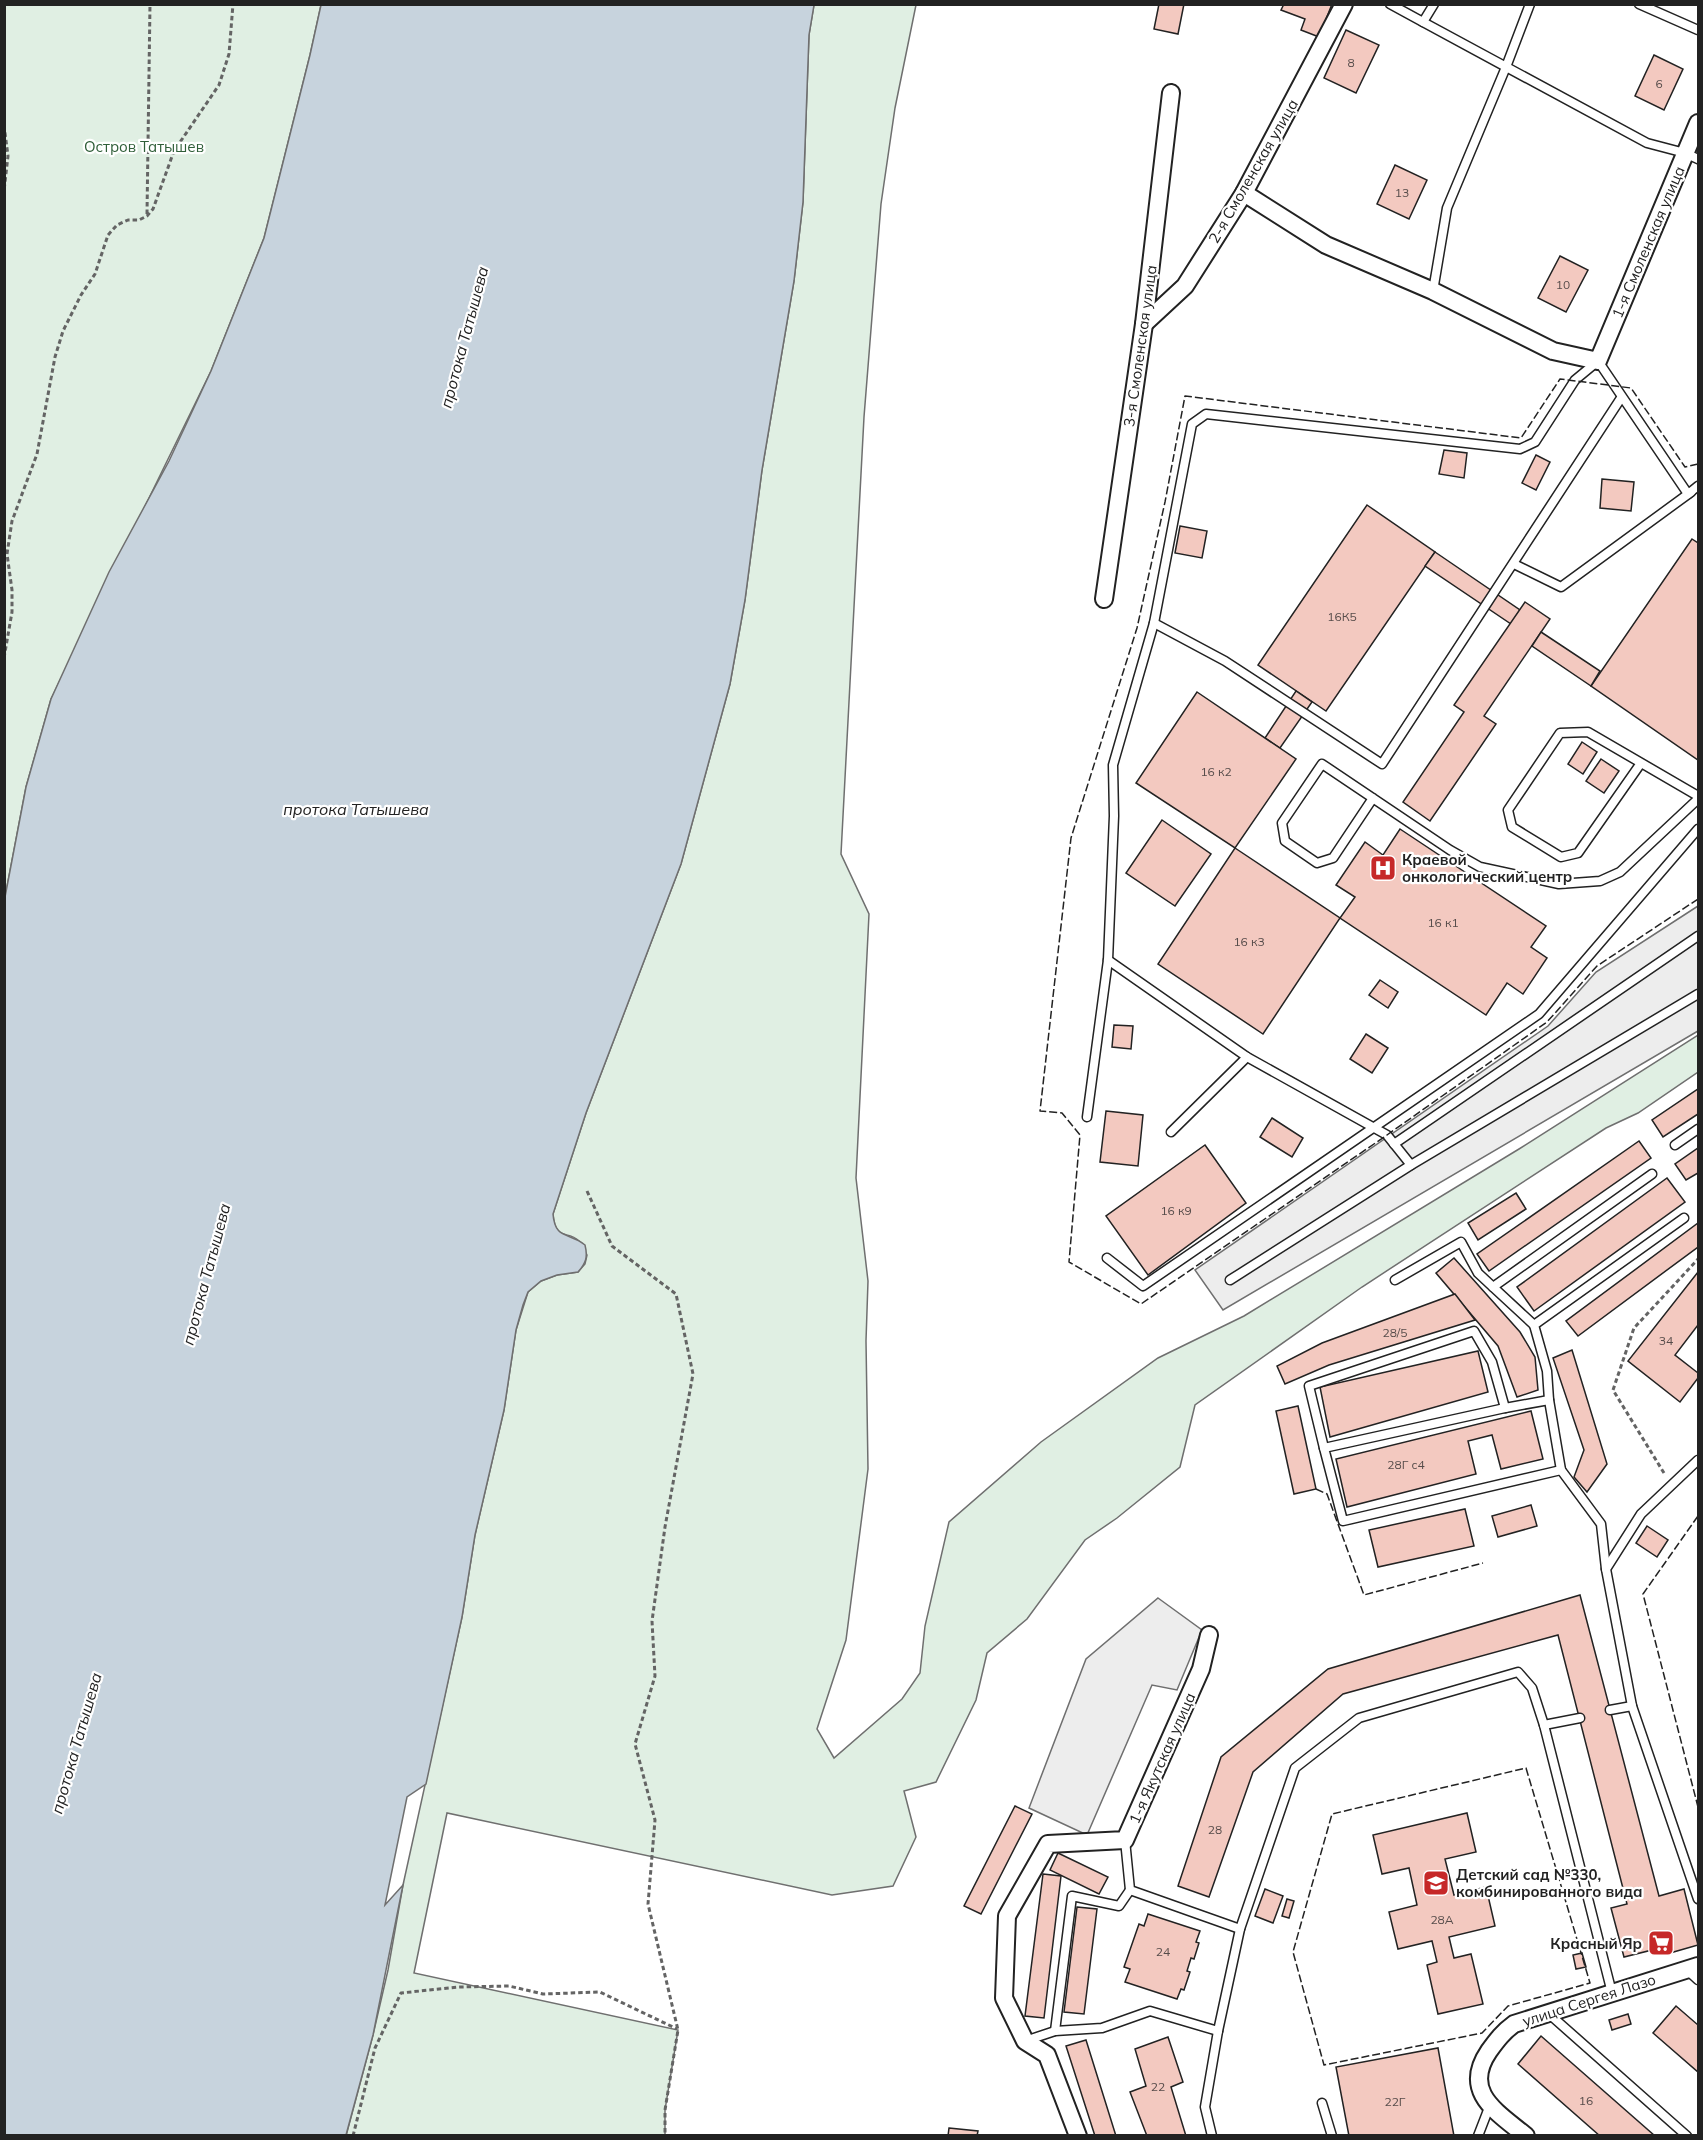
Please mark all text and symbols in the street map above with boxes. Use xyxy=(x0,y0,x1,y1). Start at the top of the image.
house number: 8 xyxy=(1347,55,1355,70)
house number: 6 xyxy=(1655,76,1663,91)
street label: 2-я Смоленская улица xyxy=(1204,96,1302,246)
park label: Остров Татышев xyxy=(84,137,204,156)
street label: 1-я Смоленская улица xyxy=(1607,163,1689,321)
house number: 13 xyxy=(1395,185,1409,200)
water label: протока Татышева xyxy=(435,264,493,410)
street label: 3-я Смоленская улица xyxy=(1119,264,1161,428)
house number: 10 xyxy=(1556,277,1570,292)
house number: 16К5 xyxy=(1327,609,1357,624)
house number: 16 к2 xyxy=(1200,764,1232,779)
water label: протока Татышева xyxy=(283,799,429,819)
place label: Краевой онкологический центр xyxy=(1402,850,1572,886)
hospital icon: Краевой онкологический центр xyxy=(1368,853,1398,883)
house number: 16 к1 xyxy=(1427,915,1459,930)
house number: 16 к3 xyxy=(1233,934,1265,949)
water label: протока Татышева xyxy=(177,1201,235,1347)
house number: 16 к9 xyxy=(1160,1203,1192,1218)
house number: 28/5 xyxy=(1382,1325,1408,1340)
house number: 34 xyxy=(1659,1333,1673,1348)
house number: 28Г с4 xyxy=(1387,1457,1425,1472)
water label: протока Татышева xyxy=(46,1670,106,1816)
street label: 1-я Якутская улица xyxy=(1125,1689,1199,1827)
house number: 28 xyxy=(1208,1822,1222,1837)
place label: Детский сад №330, комбинированного вида xyxy=(1456,1865,1642,1901)
school or university icon: Детский сад №330, комбинированного вида xyxy=(1421,1868,1451,1898)
house number: 28А xyxy=(1430,1912,1454,1927)
supermarket icon: Красный Яр xyxy=(1646,1928,1676,1958)
place label: Красный Яр xyxy=(1550,1934,1642,1953)
house number: 24 xyxy=(1156,1944,1170,1959)
street label: улица Сергея Лазо xyxy=(1520,1969,1658,2031)
house number: 22 xyxy=(1151,2079,1165,2094)
house number: 16 xyxy=(1579,2093,1593,2108)
house number: 22Г xyxy=(1384,2094,1406,2109)

